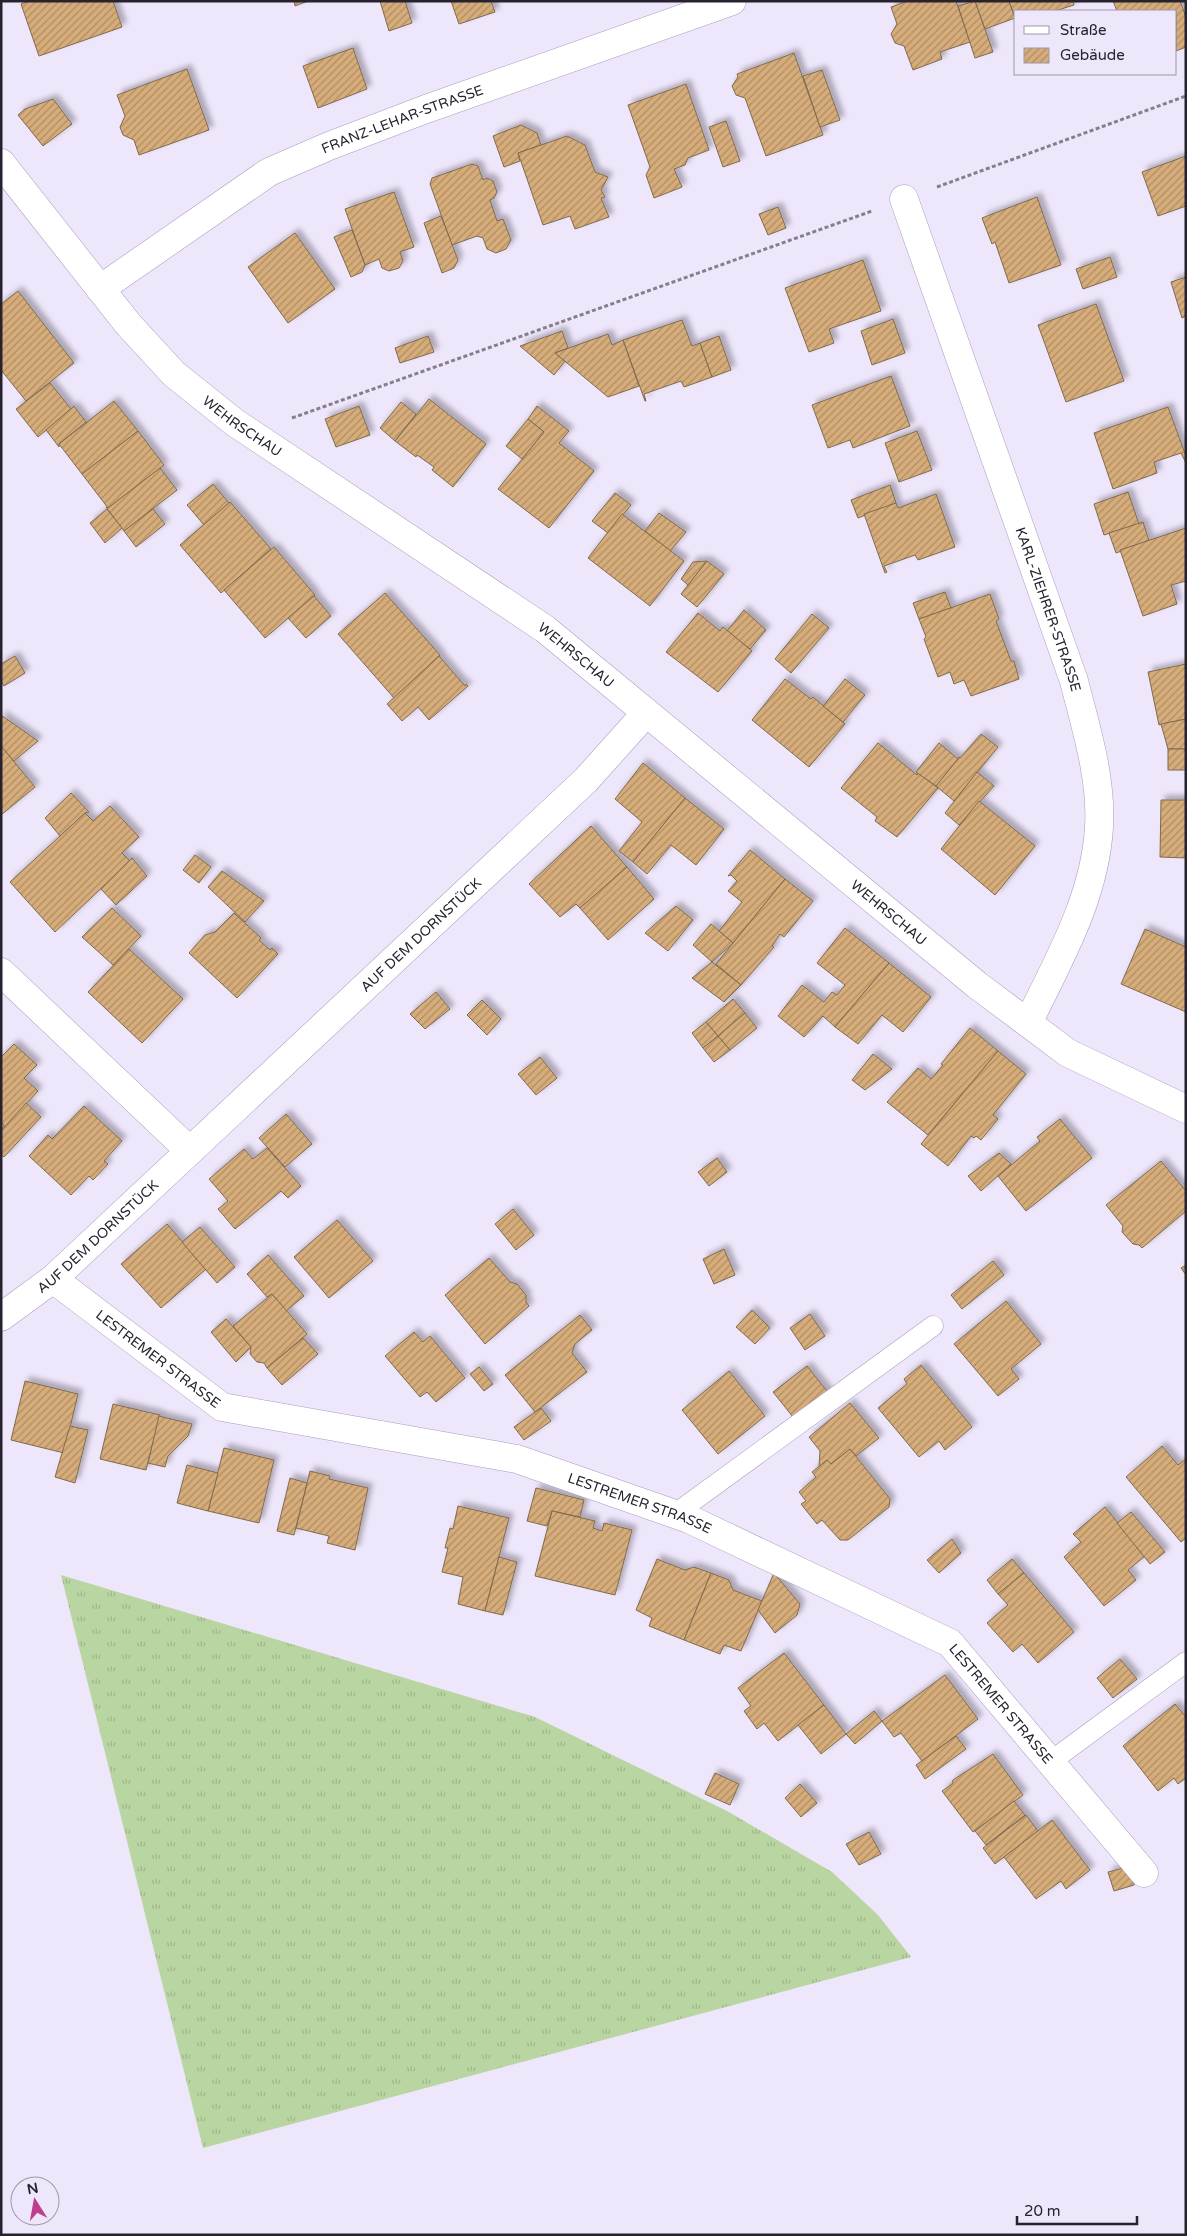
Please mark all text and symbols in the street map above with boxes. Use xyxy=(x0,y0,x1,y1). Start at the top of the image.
legend xyxy=(1014,10,1177,75)
text: Straße xyxy=(1060,21,1106,39)
text: Gebäude xyxy=(1060,46,1125,64)
street label: FRANZ-LEHAR-STRASSE xyxy=(319,81,486,157)
street label: WEHRSCHAU xyxy=(199,392,285,460)
street label: KARL-ZIEHRER-STRASSE xyxy=(1011,525,1084,693)
street label: WEHRSCHAU xyxy=(535,619,617,691)
street label: AUF DEM DORNSTÜCK xyxy=(357,875,485,996)
street label: WEHRSCHAU xyxy=(847,876,930,949)
street label: AUF DEM DORNSTÜCK xyxy=(34,1177,162,1297)
street label: LESTREMER STRASSE xyxy=(92,1306,224,1412)
street label: LESTREMER STRASSE xyxy=(565,1469,714,1538)
street label: LESTREMER STRASSE xyxy=(945,1640,1056,1768)
north arrow xyxy=(10,2176,60,2226)
text: N xyxy=(25,2179,40,2198)
scale bar xyxy=(1017,2194,1137,2226)
text: 20 m xyxy=(1024,2202,1061,2220)

